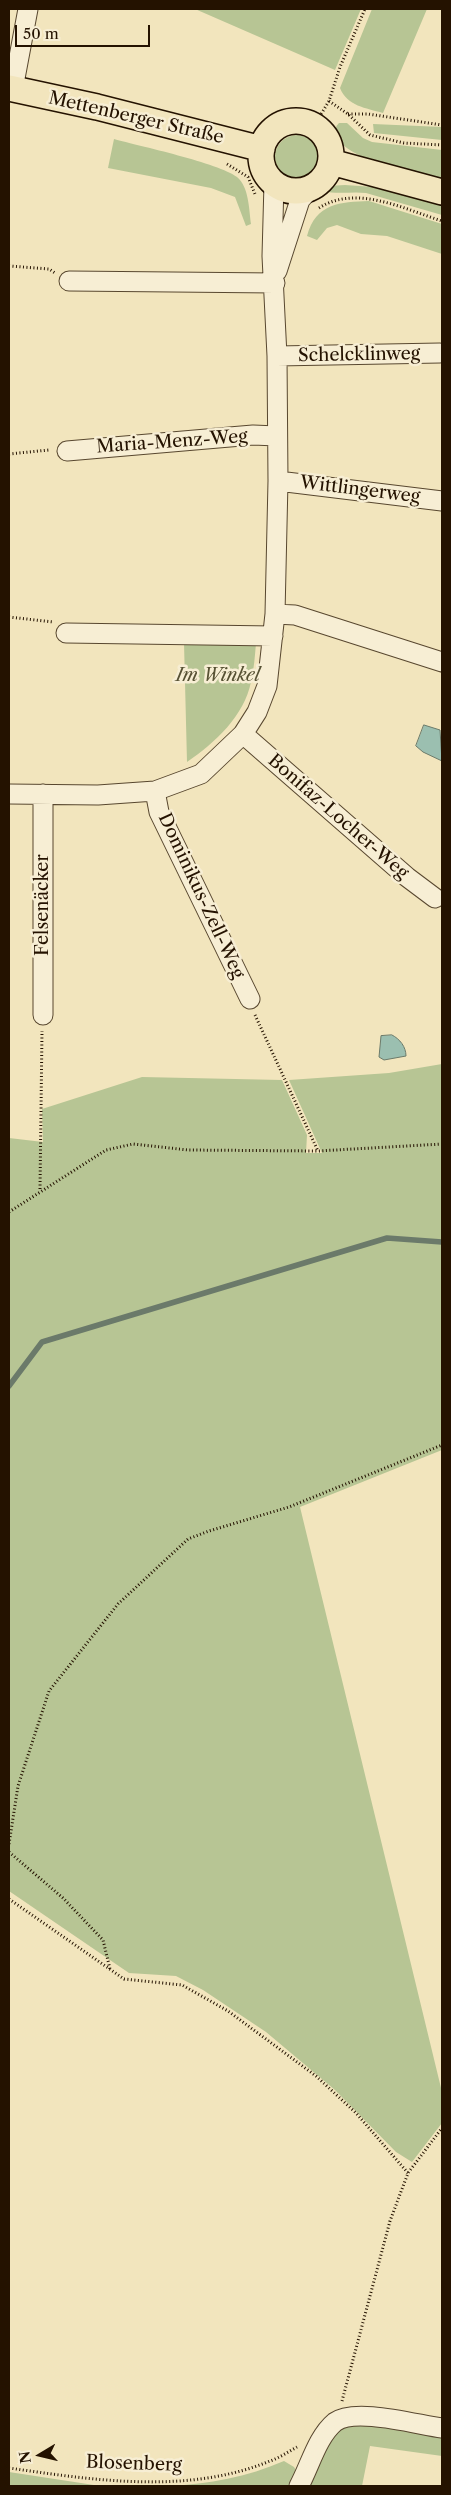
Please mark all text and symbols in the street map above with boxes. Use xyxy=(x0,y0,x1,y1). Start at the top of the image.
scale bar xyxy=(18,15,152,47)
text: 50 m xyxy=(23,24,59,43)
street label: Mettenberger Straße xyxy=(46,87,226,149)
street label: Schelcklinweg xyxy=(298,343,420,367)
street label: Maria-Menz-Weg xyxy=(96,426,248,458)
street label: Wittlingerweg xyxy=(299,472,421,508)
park label: Im Winkel xyxy=(176,665,260,687)
street label: Bonifaz-Locher-Weg xyxy=(263,750,413,884)
street label: Dominikus-Zell-Weg xyxy=(153,810,249,982)
street label: Felsenäcker xyxy=(32,854,54,956)
north arrow xyxy=(15,2430,65,2480)
text: N xyxy=(15,2450,35,2465)
street label: Blosenberg xyxy=(86,2452,182,2476)

